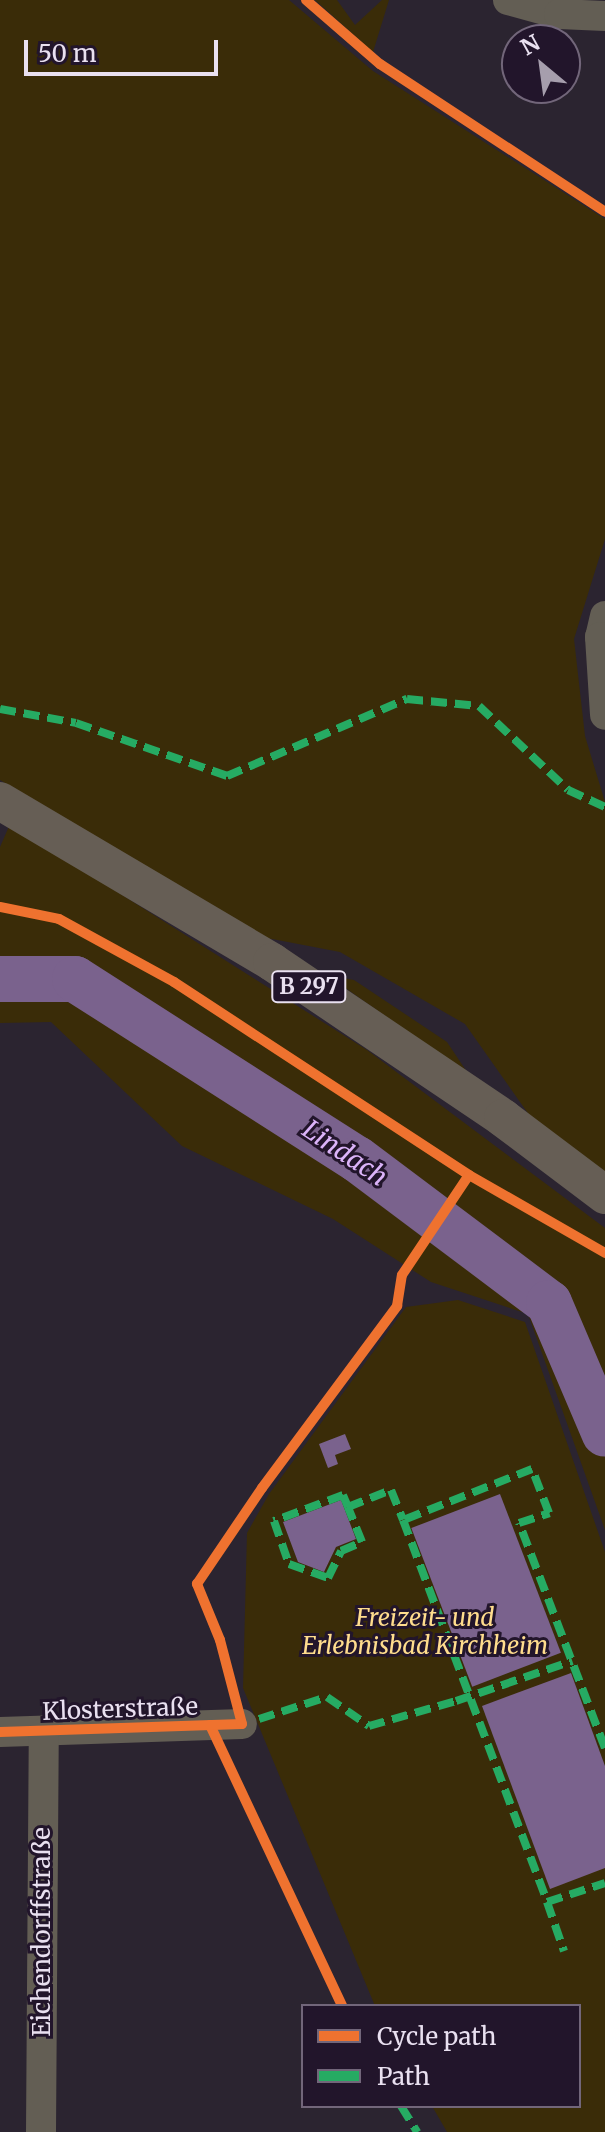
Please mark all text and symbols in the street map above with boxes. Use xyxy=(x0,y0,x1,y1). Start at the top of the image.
scale bar xyxy=(28,24,222,74)
north arrow xyxy=(501,24,581,104)
text: N xyxy=(516,28,545,61)
text: 50 m xyxy=(38,38,97,69)
road number: B 297 xyxy=(271,969,347,1005)
water label: Lindach xyxy=(297,1113,393,1193)
park label: Freizeit- und Erlebnisbad Kirchheim xyxy=(302,1604,548,1660)
street label: Klosterstraße xyxy=(42,1692,198,1726)
street label: Eichendorffstraße xyxy=(28,1827,56,2037)
legend xyxy=(301,2004,581,2108)
text: Cycle path xyxy=(377,2021,496,2052)
text: Path xyxy=(377,2061,430,2092)

